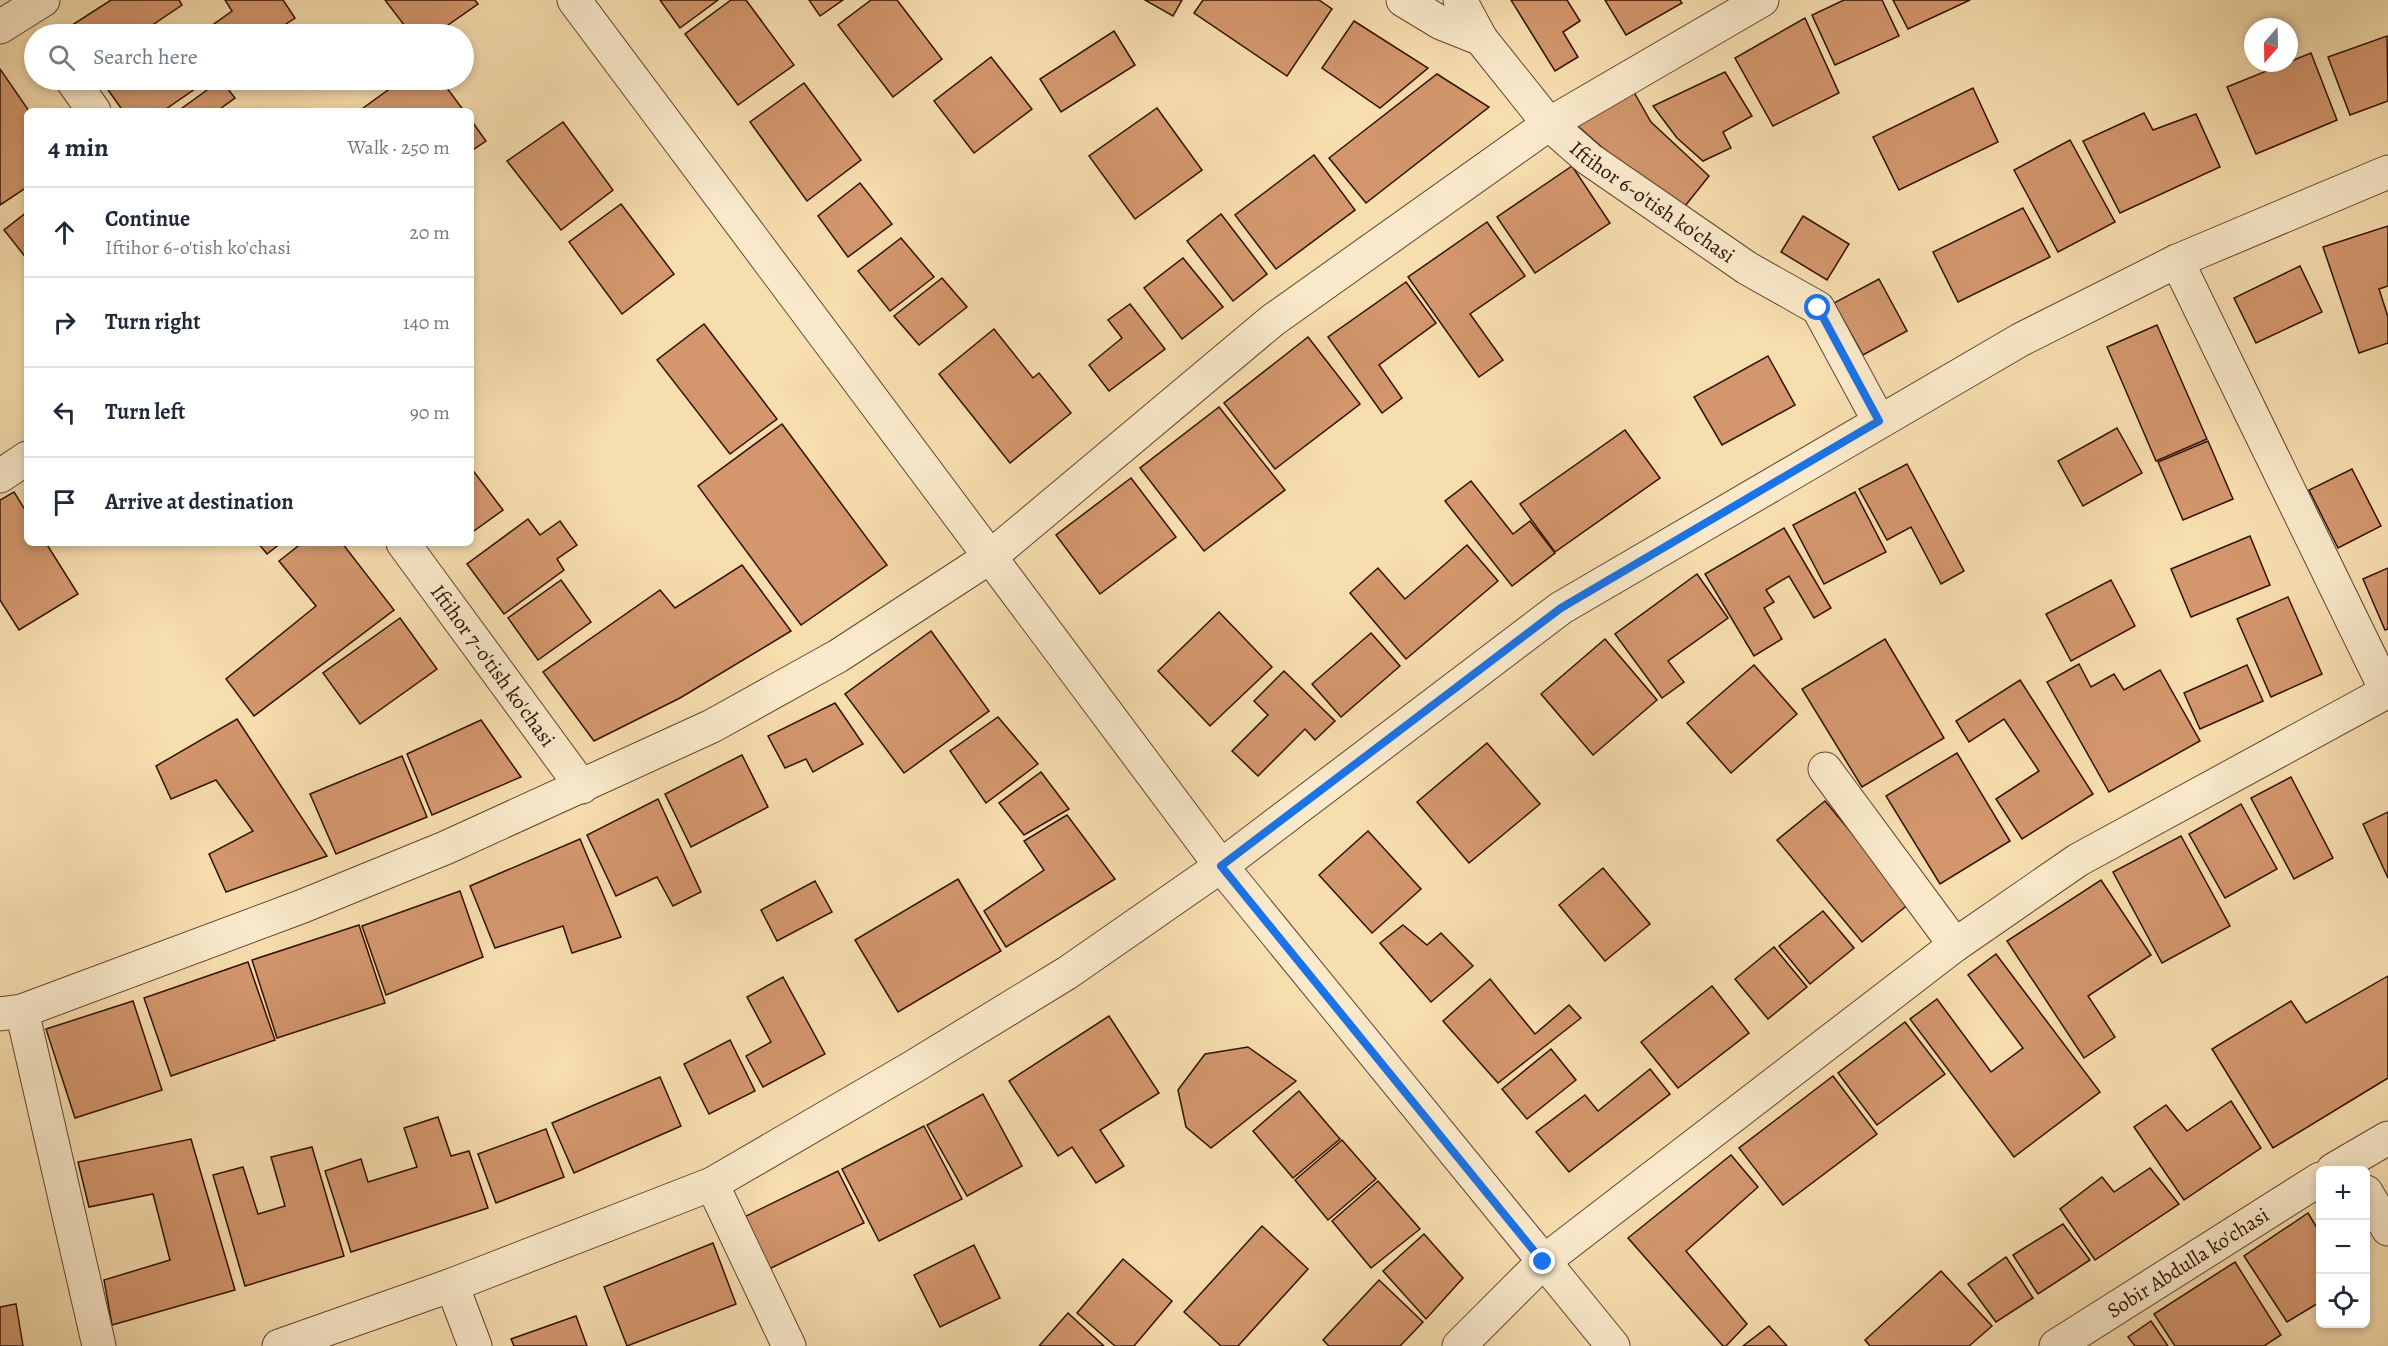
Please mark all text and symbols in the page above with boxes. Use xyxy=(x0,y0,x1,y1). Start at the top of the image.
north arrow xyxy=(2244,18,2298,72)
search box xyxy=(24,24,474,90)
icon: search xyxy=(45,41,78,74)
text: Search here xyxy=(93,42,198,72)
text: 4 min xyxy=(48,130,109,165)
text: Walk · 250 m xyxy=(348,134,450,161)
street label: Iftihor 6-o'tish ko'chasi xyxy=(1564,134,1740,270)
text: Continue xyxy=(105,204,190,234)
icon: ahead xyxy=(48,216,81,249)
text: 20 m xyxy=(409,219,450,246)
text: Iftihor 6-o'tish ko'chasi xyxy=(105,234,291,261)
route start xyxy=(1804,294,1830,320)
icon: right xyxy=(48,306,81,339)
text: Turn right xyxy=(105,307,201,337)
text: 140 m xyxy=(403,309,450,336)
icon: left xyxy=(48,396,81,429)
text: Turn left xyxy=(105,397,185,427)
text: 90 m xyxy=(410,399,450,426)
icon: arrive xyxy=(48,486,81,519)
text: Arrive at destination xyxy=(105,487,294,517)
street label: Iftihor 7-o'tish ko'chasi xyxy=(424,579,562,752)
map controls xyxy=(2316,1166,2370,1328)
button: + xyxy=(2316,1166,2370,1220)
street label: Sobir Abdulla ko'chasi xyxy=(2101,1201,2274,1324)
button: − xyxy=(2316,1220,2370,1274)
route end xyxy=(1529,1248,1555,1274)
button: locate xyxy=(2316,1274,2370,1328)

